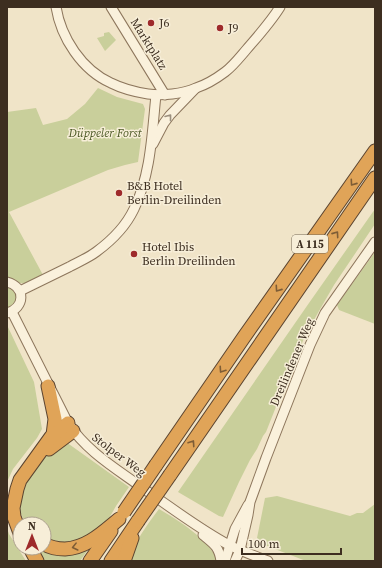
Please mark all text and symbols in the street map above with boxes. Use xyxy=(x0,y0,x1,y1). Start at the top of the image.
street label: Marktplatz xyxy=(127,15,171,73)
place label: J6 xyxy=(158,15,170,31)
marker: J6 xyxy=(146,18,156,28)
place label: J9 xyxy=(227,20,239,36)
marker: J9 xyxy=(215,23,225,33)
one-way arrow xyxy=(165,114,172,121)
park label: Düppeler Forst xyxy=(67,125,143,141)
place label: B&B Hotel Berlin-Dreilinden xyxy=(127,178,222,208)
one-way arrow xyxy=(351,178,358,185)
marker: B&B Hotel Berlin-Dreilinden xyxy=(114,188,124,198)
one-way arrow xyxy=(331,231,339,238)
road number: A 115 xyxy=(292,235,328,253)
place label: Hotel Ibis Berlin Dreilinden xyxy=(142,239,236,269)
marker: Hotel Ibis Berlin Dreilinden xyxy=(129,249,139,259)
one-way arrow xyxy=(275,285,283,292)
street label: Dreilindener Weg xyxy=(266,315,318,409)
one-way arrow xyxy=(220,365,227,372)
street label: Stolper Weg xyxy=(89,430,149,480)
one-way arrow xyxy=(187,440,195,447)
north arrow xyxy=(12,516,52,556)
text: N xyxy=(28,519,36,534)
scale bar xyxy=(242,530,341,556)
text: 100 m xyxy=(248,536,280,552)
one-way arrow xyxy=(72,542,78,550)

